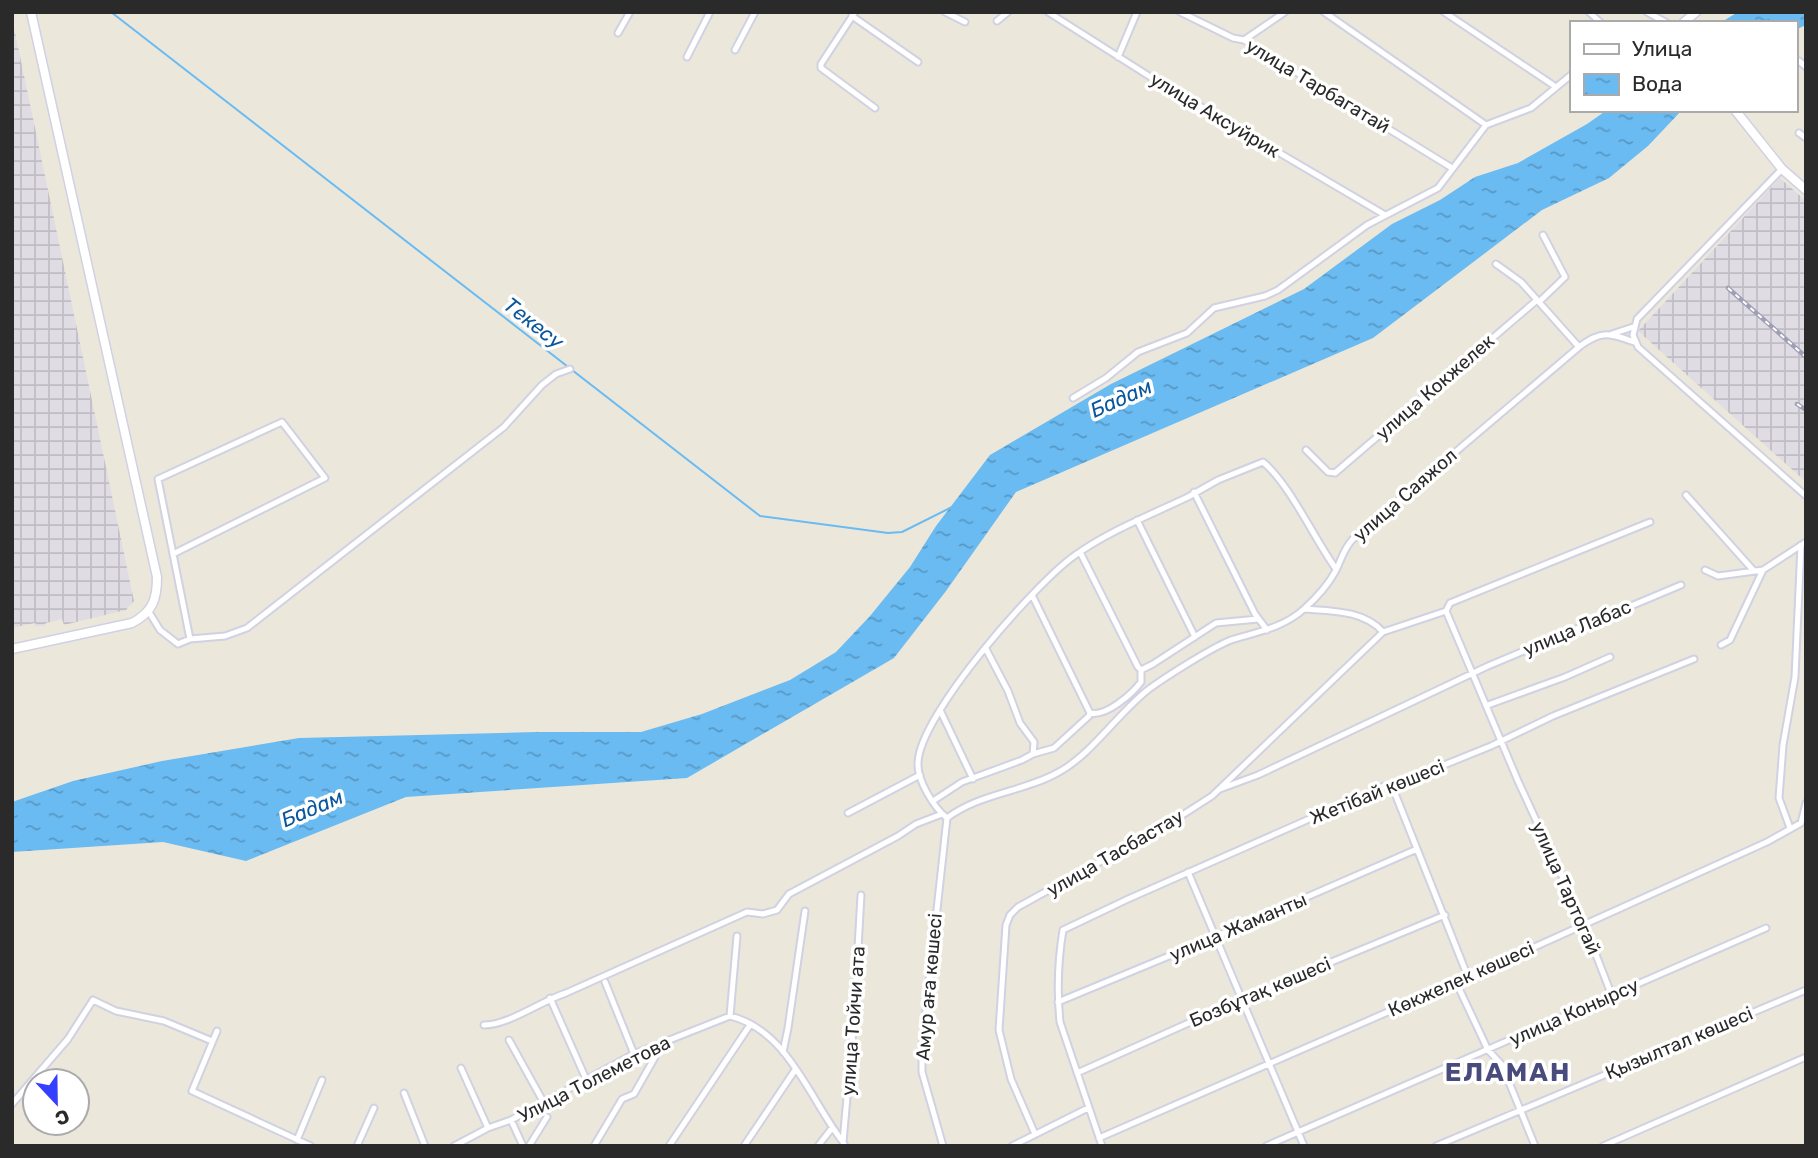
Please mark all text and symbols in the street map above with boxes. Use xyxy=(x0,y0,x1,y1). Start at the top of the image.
legend xyxy=(1570,21,1797,112)
street label: улица Тарбагатай xyxy=(1242,34,1394,138)
text: Улица xyxy=(1632,36,1692,61)
street label: улица Аксуйрик xyxy=(1146,67,1284,163)
text: Вода xyxy=(1632,71,1682,96)
water label: Текесу xyxy=(499,292,569,354)
street label: улица Кокжелек xyxy=(1371,329,1499,445)
water label: Бадам xyxy=(1086,373,1156,423)
street label: улица Саяжол xyxy=(1348,444,1462,546)
street label: улица Лабас xyxy=(1519,595,1635,661)
street label: Жетібай көшесі xyxy=(1306,754,1448,830)
water label: Бадам xyxy=(277,784,347,832)
street label: улица Тасбастау xyxy=(1043,805,1187,901)
street label: улица Тартогай xyxy=(1526,818,1606,958)
street label: улица Жаманты xyxy=(1166,888,1310,966)
street label: Амур аға көшесі xyxy=(911,912,947,1062)
street label: Көкжелек көшесі xyxy=(1384,937,1538,1021)
street label: улица Тойчи ата xyxy=(836,945,870,1097)
street label: Бозбұтақ көшесі xyxy=(1186,952,1334,1032)
street label: улица Конырсу xyxy=(1506,973,1642,1051)
street label: Қызылтал көшесі xyxy=(1602,1002,1756,1084)
street label: Улица Толеметова xyxy=(514,1031,674,1127)
district label: ЕЛАМАН xyxy=(1445,1057,1571,1088)
north arrow xyxy=(21,1067,91,1137)
text: С xyxy=(52,1104,73,1130)

